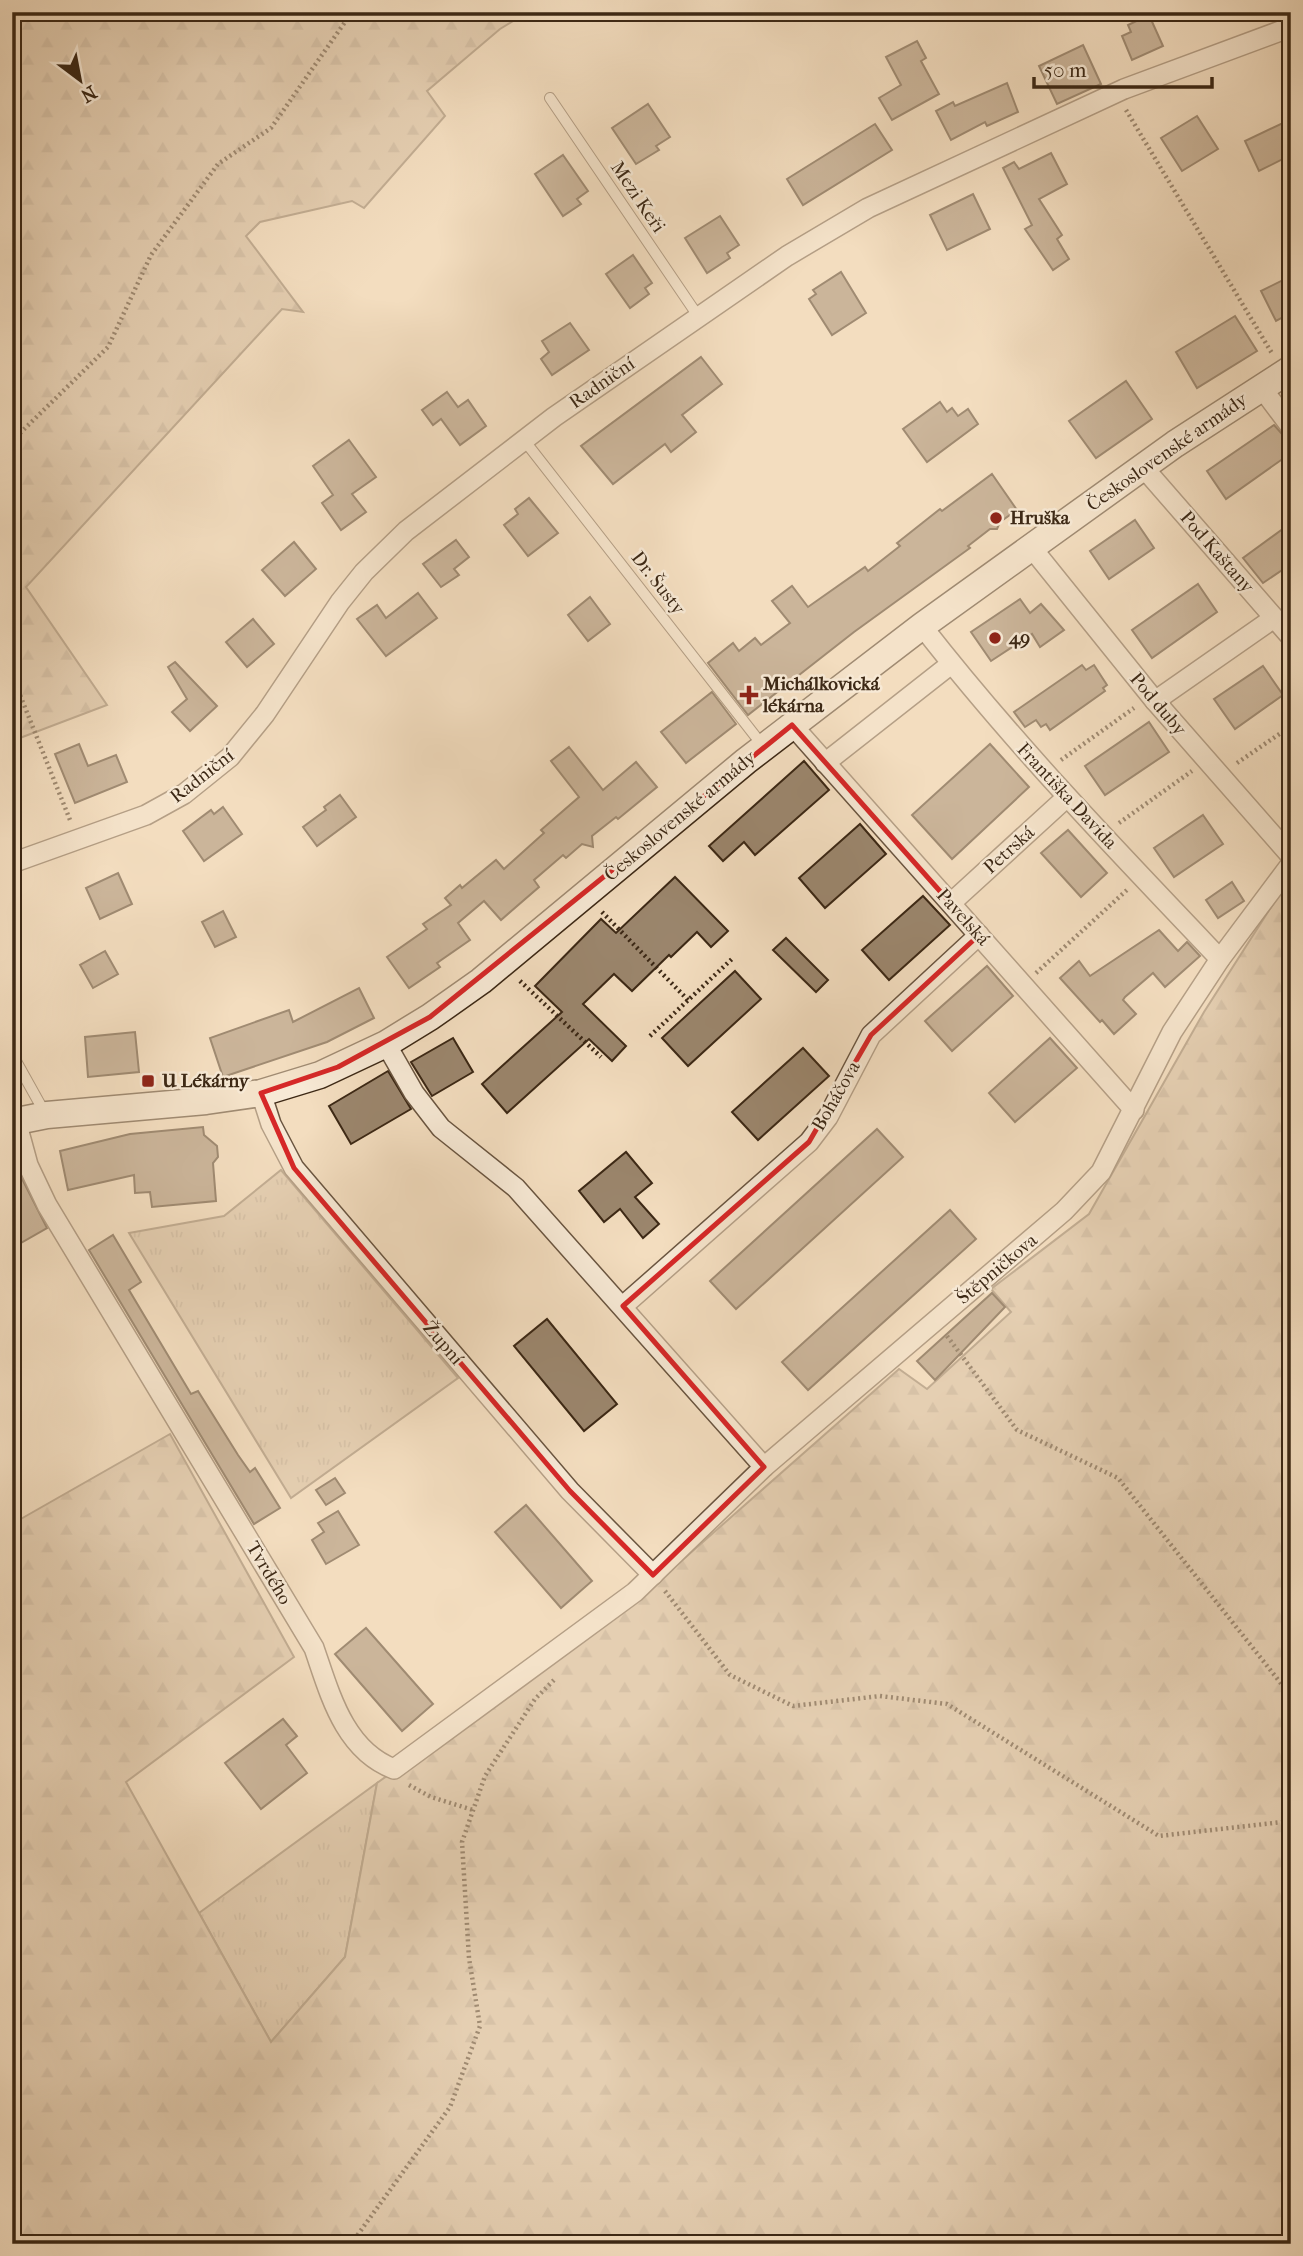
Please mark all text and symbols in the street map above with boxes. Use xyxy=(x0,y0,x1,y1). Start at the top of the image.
north arrow xyxy=(46,46,116,116)
scale bar xyxy=(1034,46,1212,90)
text: 50 m xyxy=(1044,58,1087,82)
text: N xyxy=(76,80,100,107)
street label: Mezi Keři xyxy=(606,157,670,237)
street label: Radniční xyxy=(565,352,639,413)
street label: Československé armády xyxy=(1082,387,1252,516)
place label: Hruška xyxy=(1010,507,1071,529)
street label: Pod Kaštany xyxy=(1176,507,1259,598)
marker: Hruška xyxy=(988,510,1004,526)
street label: Dr. Šusty xyxy=(627,546,691,620)
place label: 49 xyxy=(1008,627,1030,649)
marker: 49 xyxy=(987,630,1003,646)
street label: Pod duby xyxy=(1125,668,1191,741)
place label: Michálkovická lékárna xyxy=(762,673,881,717)
marker: Michálkovická lékárna xyxy=(741,687,757,703)
street label: Františka Davida xyxy=(1012,738,1122,854)
street label: Radniční xyxy=(166,744,239,808)
street label: Československé armády xyxy=(599,745,761,886)
street label: Petrská xyxy=(979,821,1039,879)
street label: Pavelská xyxy=(932,884,994,950)
street label: Boháčova xyxy=(807,1057,865,1135)
place label: U Lékárny xyxy=(161,1070,250,1092)
marker: U Lékárny xyxy=(140,1073,156,1089)
street label: Štěpničkova xyxy=(952,1228,1042,1309)
street label: Župní xyxy=(418,1316,469,1370)
street label: Tvrdého xyxy=(242,1537,297,1609)

